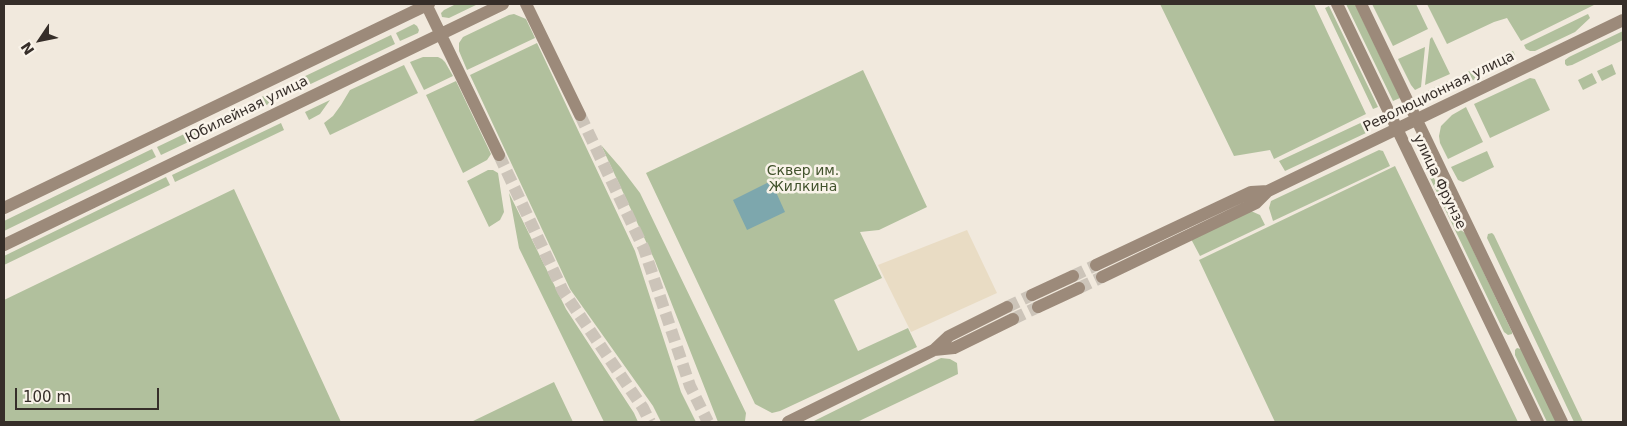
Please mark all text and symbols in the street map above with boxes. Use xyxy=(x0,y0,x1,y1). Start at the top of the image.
north arrow xyxy=(15,15,65,65)
text: N xyxy=(18,39,37,58)
street label: Революционная улица xyxy=(1361,48,1517,136)
street label: Юбилейная улица xyxy=(183,73,311,147)
street label: улица Фрунзе xyxy=(1409,132,1469,232)
park label: Сквер им. Жилкина xyxy=(767,163,839,196)
scale bar xyxy=(18,378,161,410)
text: 100 m xyxy=(23,388,71,406)

